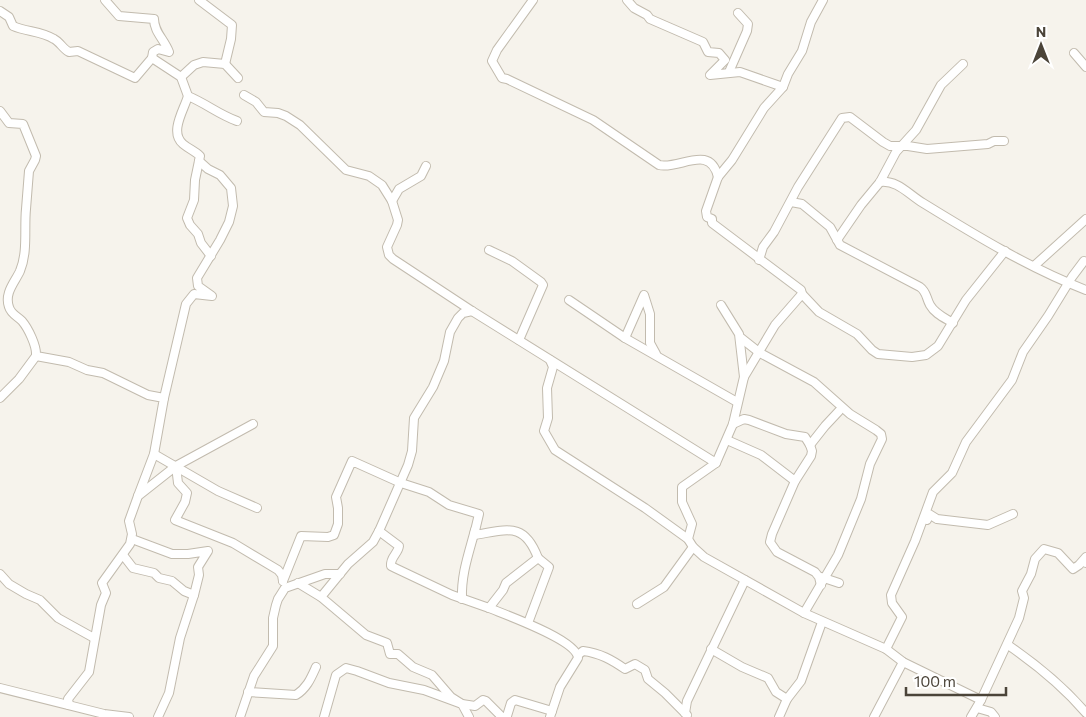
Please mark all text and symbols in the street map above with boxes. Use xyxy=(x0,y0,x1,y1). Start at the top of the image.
north arrow xyxy=(1016,20,1066,70)
text: N xyxy=(1036,23,1046,40)
scale bar xyxy=(906,664,1006,696)
text: 100 m xyxy=(914,672,956,690)

